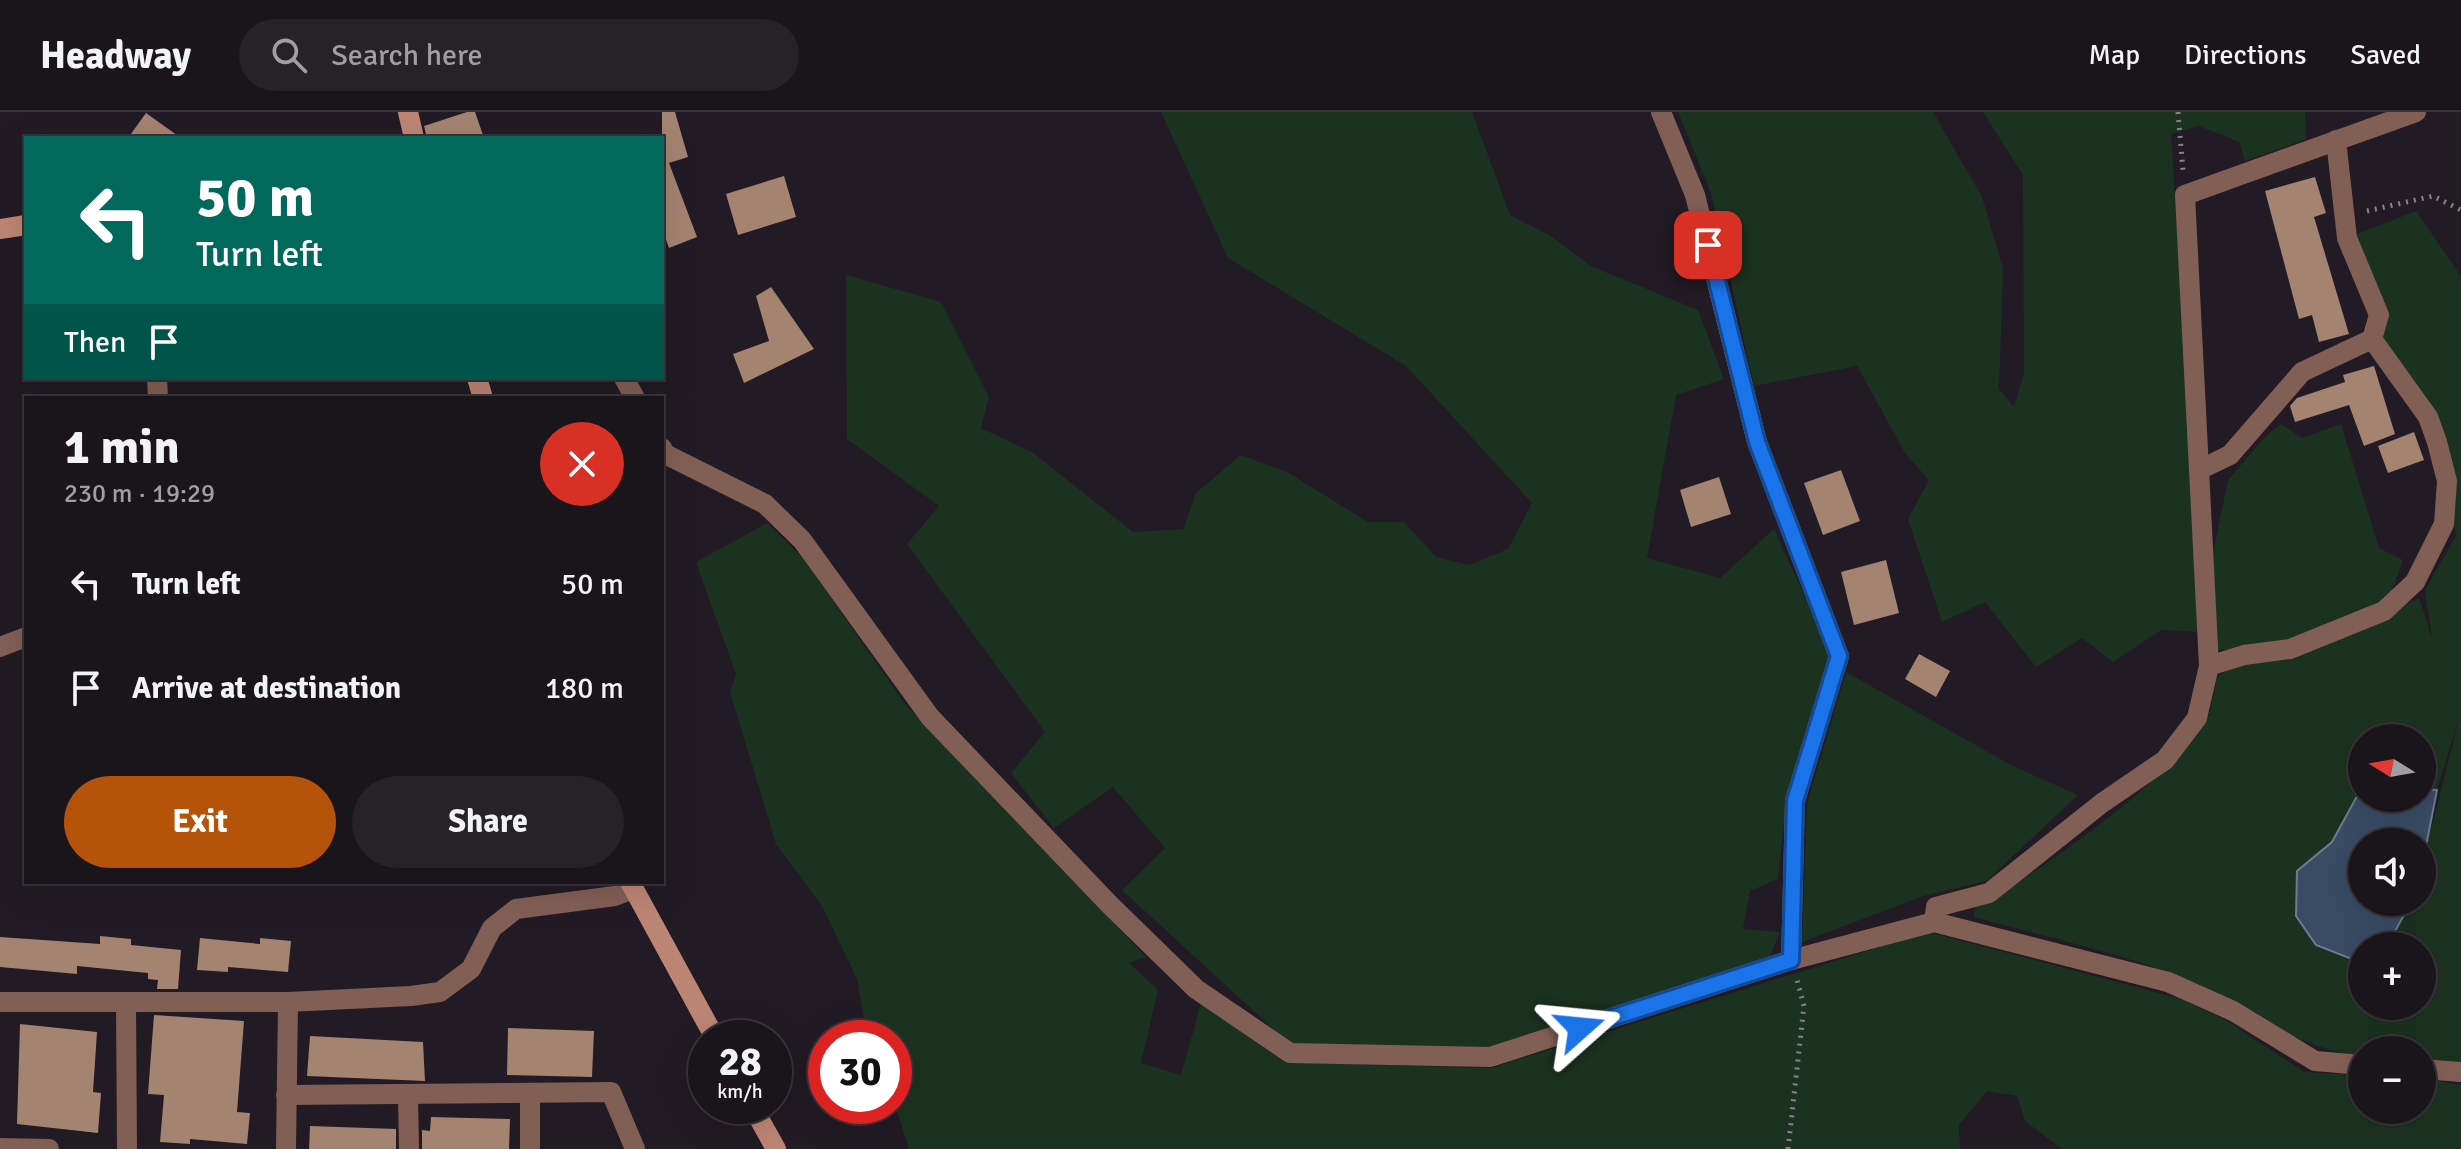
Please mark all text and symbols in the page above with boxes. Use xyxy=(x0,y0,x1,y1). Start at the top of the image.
search box xyxy=(239,19,799,91)
text: Headway xyxy=(40,32,191,79)
icon: search xyxy=(267,33,311,77)
text: Search here xyxy=(331,37,482,74)
text: Map xyxy=(2088,38,2140,72)
text: Directions xyxy=(2184,38,2306,72)
text: Saved xyxy=(2350,38,2421,72)
text: 50 m xyxy=(196,163,314,232)
icon: left xyxy=(64,168,168,272)
pin xyxy=(1674,211,1742,279)
icon: arrive xyxy=(1686,223,1730,267)
text: Turn left xyxy=(196,232,323,277)
icon: arrive xyxy=(142,320,186,364)
text: Then xyxy=(64,324,126,361)
text: 1 min xyxy=(64,418,180,477)
button: close xyxy=(540,422,624,506)
text: 230 m · 19:29 xyxy=(64,478,215,510)
icon: left xyxy=(64,562,108,606)
text: Turn left xyxy=(132,566,241,603)
text: 50 m xyxy=(561,566,624,603)
icon: arrive xyxy=(64,666,108,710)
text: Arrive at destination xyxy=(132,670,401,707)
text: 180 m xyxy=(545,670,624,707)
north arrow xyxy=(2348,724,2436,812)
map controls xyxy=(2348,724,2436,1124)
button: Exit xyxy=(64,776,336,868)
button: Share xyxy=(352,776,624,868)
button: sound xyxy=(2348,828,2436,916)
button: + xyxy=(2348,932,2436,1020)
position arrow xyxy=(1538,986,1622,1070)
speed limit sign: 30 xyxy=(808,1020,912,1124)
button: − xyxy=(2348,1036,2436,1124)
text: 28 xyxy=(718,1037,762,1087)
text: km/h xyxy=(717,1079,763,1104)

